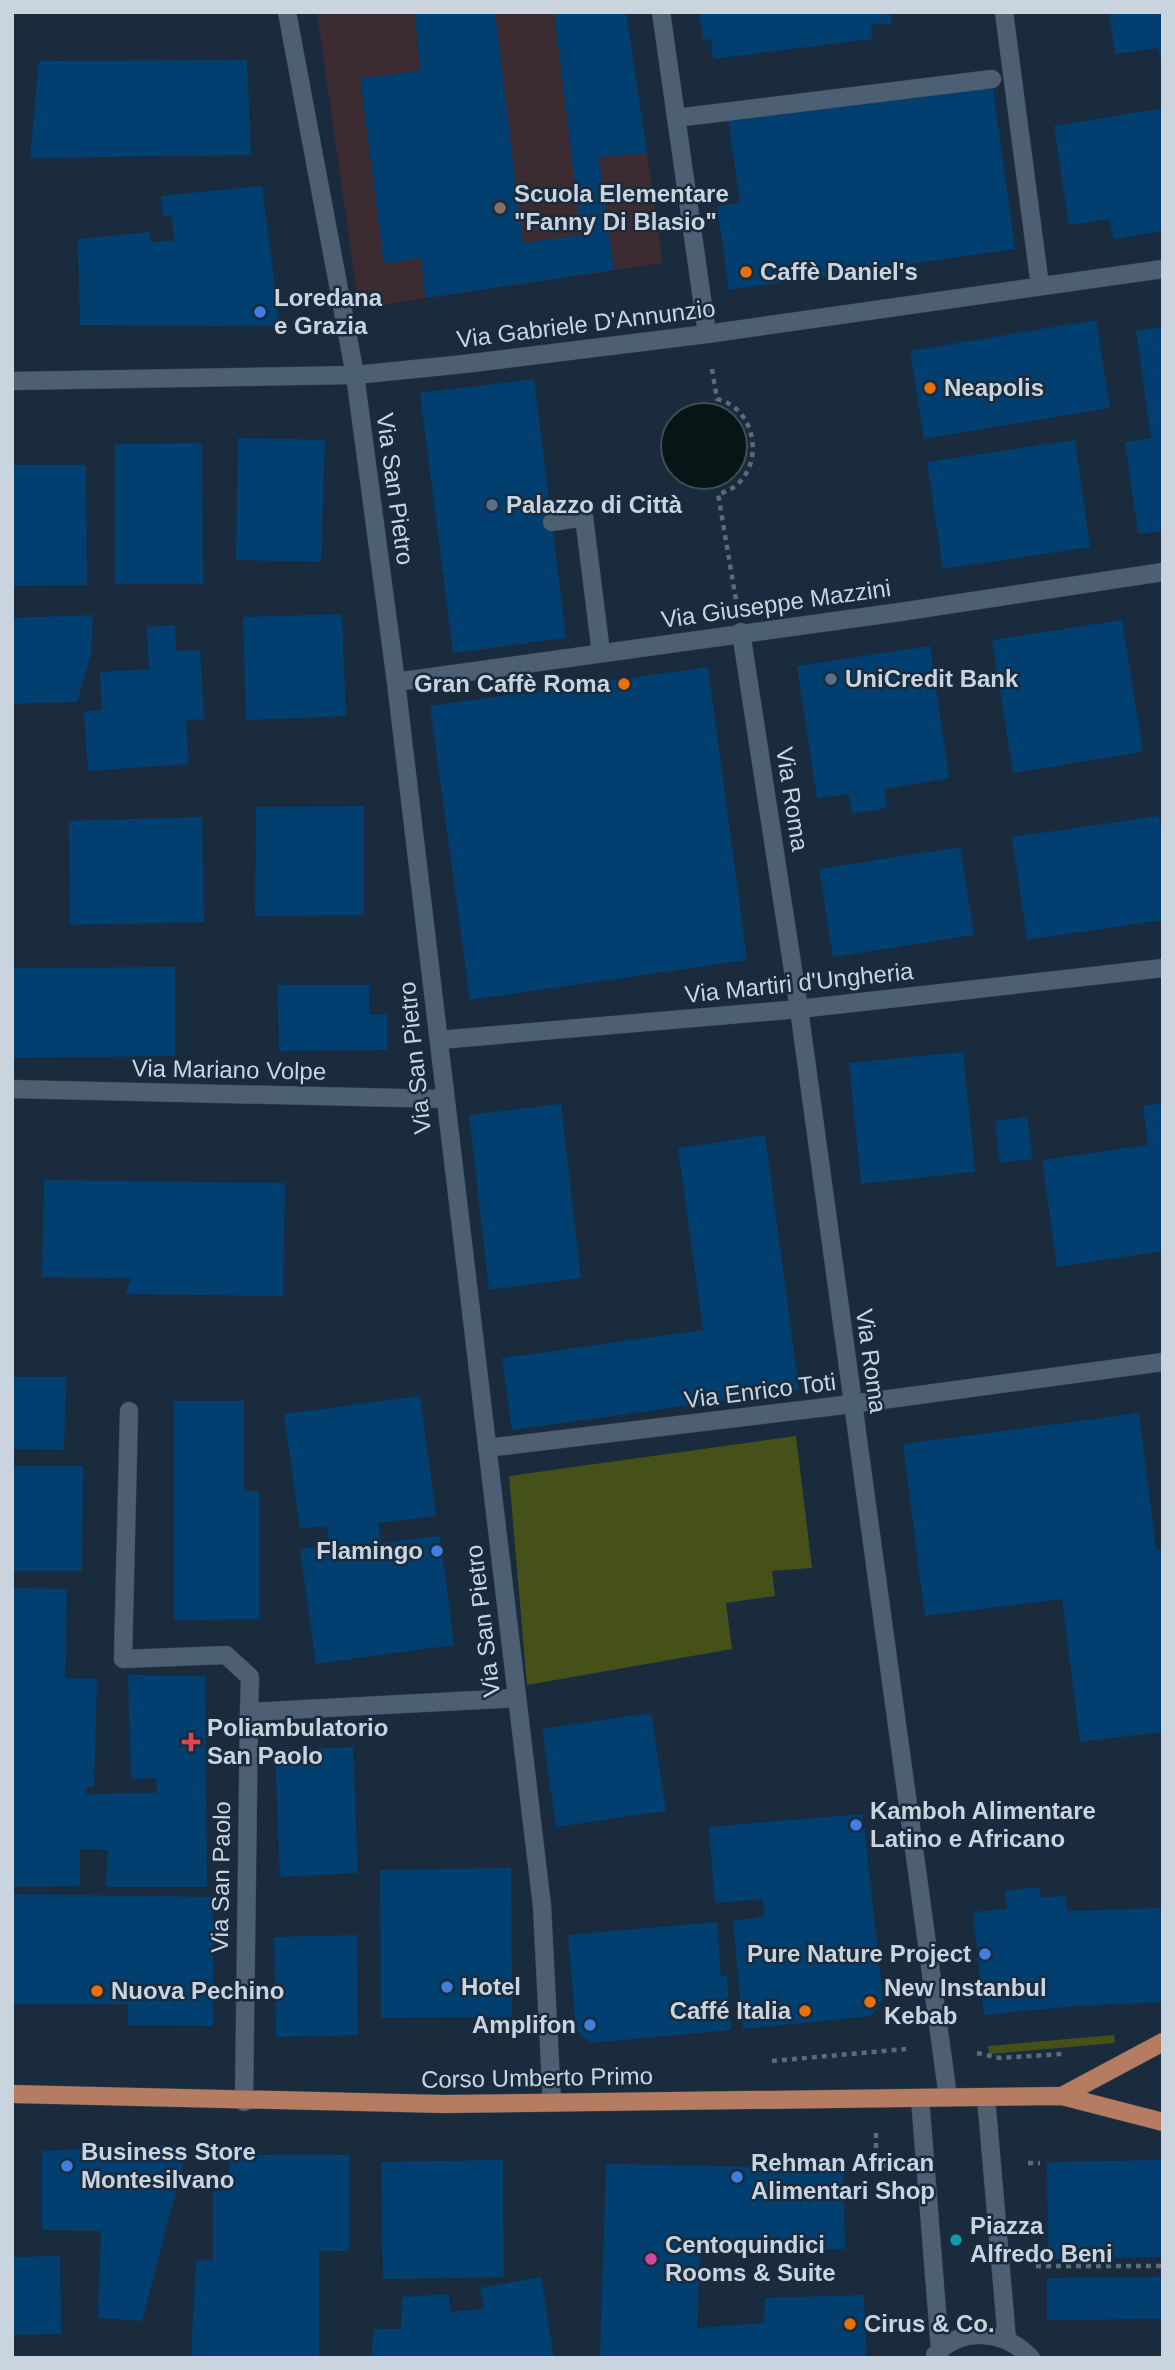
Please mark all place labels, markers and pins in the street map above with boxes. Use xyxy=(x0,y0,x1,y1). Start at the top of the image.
place label: Scuola Elementare "Fanny Di Blasio" xyxy=(514,180,729,235)
marker: Scuola Elementare "Fanny Di Blasio" xyxy=(492,200,508,216)
place label: Caffè Daniel's xyxy=(760,258,918,285)
marker: Caffè Daniel's xyxy=(738,264,754,280)
place label: Loredana e Grazia xyxy=(274,284,383,339)
marker: Loredana e Grazia xyxy=(252,304,268,320)
place label: Neapolis xyxy=(944,374,1044,401)
marker: Neapolis xyxy=(922,380,938,396)
place label: Palazzo di Città xyxy=(506,491,683,518)
marker: Palazzo di Città xyxy=(484,497,500,513)
place label: UniCredit Bank xyxy=(845,665,1019,692)
place label: Gran Caffè Roma xyxy=(414,670,611,697)
marker: UniCredit Bank xyxy=(823,671,839,687)
marker: Gran Caffè Roma xyxy=(616,676,632,692)
place label: Flamingo xyxy=(316,1537,423,1564)
marker: Flamingo xyxy=(429,1543,445,1559)
place label: Poliambulatorio San Paolo xyxy=(207,1714,388,1769)
marker: Poliambulatorio San Paolo xyxy=(181,1732,201,1752)
place label: Kamboh Alimentare Latino e Africano xyxy=(870,1797,1096,1852)
marker: Kamboh Alimentare Latino e Africano xyxy=(848,1817,864,1833)
place label: Pure Nature Project xyxy=(747,1940,971,1967)
marker: Pure Nature Project xyxy=(977,1946,993,1962)
place label: Hotel xyxy=(461,1973,521,2000)
place label: New Instanbul Kebab xyxy=(884,1974,1047,2029)
place label: Nuova Pechino xyxy=(111,1977,284,2004)
marker: Hotel xyxy=(439,1979,455,1995)
marker: Nuova Pechino xyxy=(89,1983,105,1999)
marker: New Instanbul Kebab xyxy=(862,1994,878,2010)
place label: Caffé Italia xyxy=(670,1997,792,2024)
marker: Caffé Italia xyxy=(797,2003,813,2019)
place label: Amplifon xyxy=(472,2011,576,2038)
marker: Amplifon xyxy=(582,2017,598,2033)
place label: Business Store Montesilvano xyxy=(81,2138,256,2193)
place label: Rehman African Alimentari Shop xyxy=(751,2149,935,2204)
marker: Business Store Montesilvano xyxy=(59,2158,75,2174)
marker: Rehman African Alimentari Shop xyxy=(729,2169,745,2185)
place label: Piazza Alfredo Beni xyxy=(970,2212,1113,2267)
place label: Centoquindici Rooms & Suite xyxy=(665,2231,836,2286)
marker: Piazza Alfredo Beni xyxy=(948,2232,964,2248)
marker: Centoquindici Rooms & Suite xyxy=(643,2251,659,2267)
place label: Cirus & Co. xyxy=(864,2310,995,2337)
marker: Cirus & Co. xyxy=(842,2316,858,2332)

